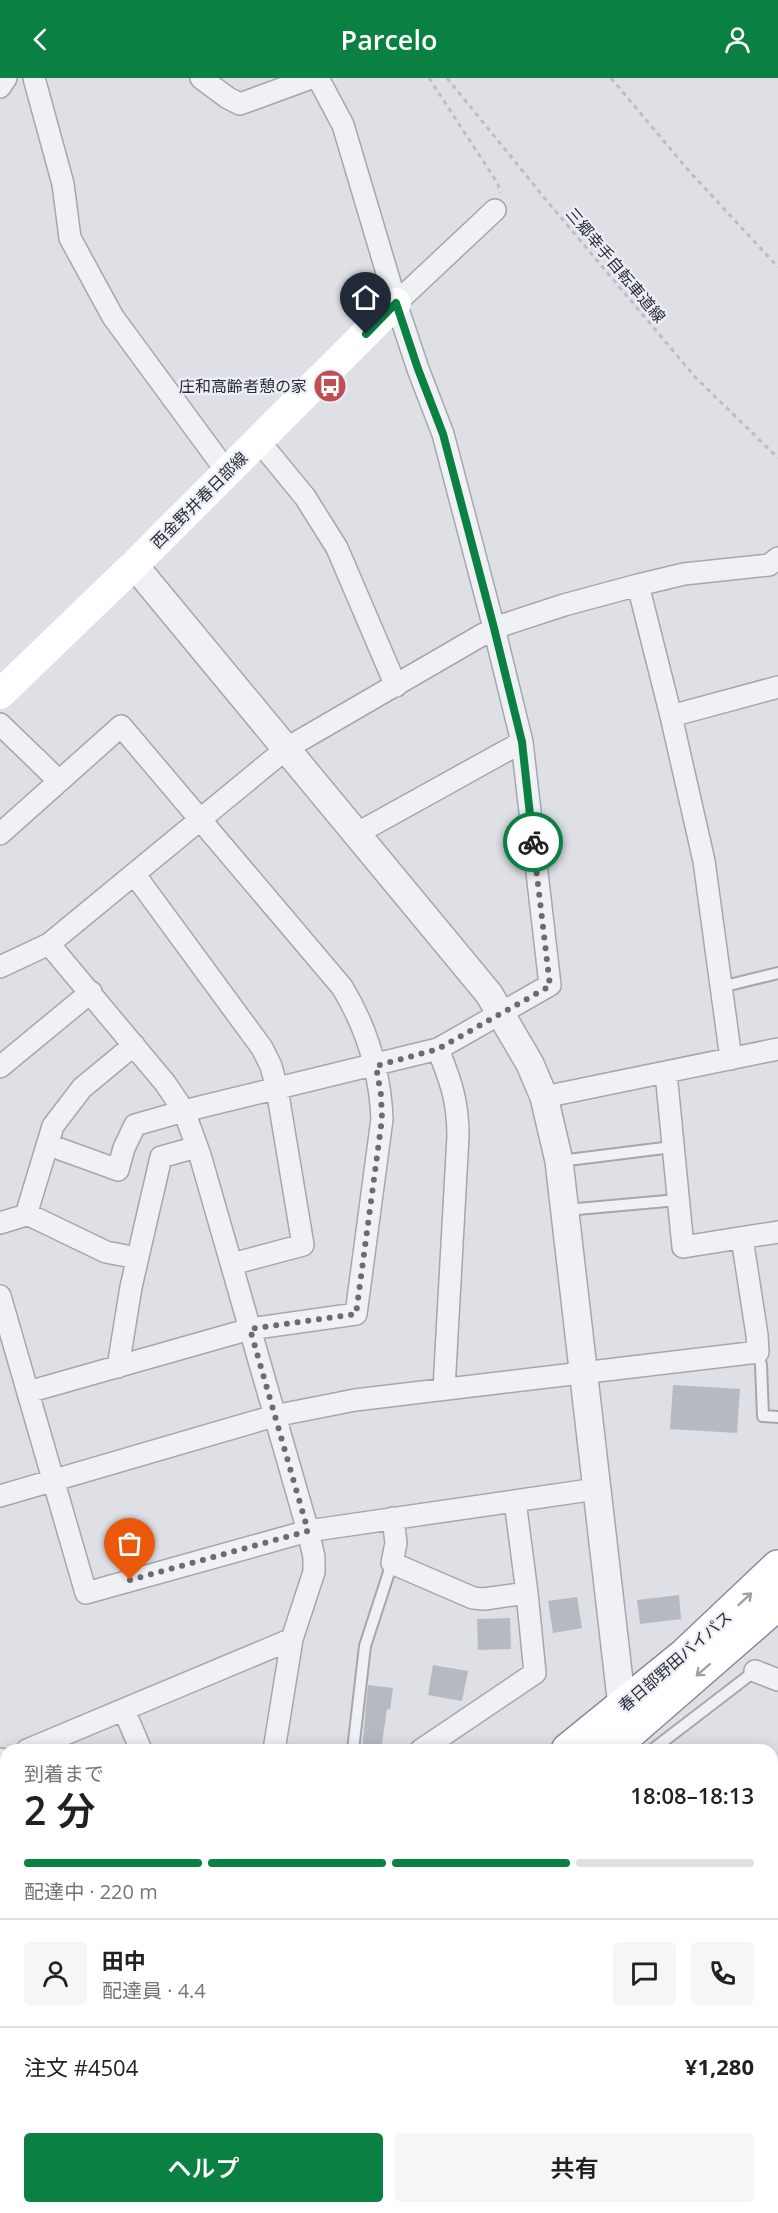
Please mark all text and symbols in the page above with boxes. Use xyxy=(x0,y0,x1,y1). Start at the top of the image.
text: Parcelo xyxy=(341,21,437,58)
icon: back xyxy=(24,23,57,56)
icon: person xyxy=(721,23,754,56)
street label: 三郷幸手自転車道線 xyxy=(561,203,671,327)
pin xyxy=(340,272,391,334)
icon: home xyxy=(349,281,382,314)
bus stop icon: 庄和高齢者憩の家 xyxy=(312,368,348,404)
place label: 庄和高齢者憩の家 xyxy=(179,375,307,397)
street label: 西金野井春日部線 xyxy=(146,447,252,553)
courier xyxy=(503,812,563,872)
icon: bike xyxy=(517,826,550,859)
pin xyxy=(104,1518,155,1580)
icon: bag xyxy=(113,1527,146,1560)
one-way arrow xyxy=(737,1592,752,1606)
street label: 春日部野田バイパス xyxy=(614,1606,736,1716)
one-way arrow xyxy=(696,1663,711,1677)
text: 到着まで xyxy=(24,1760,104,1787)
text: 18:08–18:13 xyxy=(630,1780,754,1810)
text: 2 分 xyxy=(24,1783,95,1836)
text: 配達中 · 220 m xyxy=(24,1878,158,1905)
button: person xyxy=(24,1942,87,2005)
button: chat xyxy=(613,1942,676,2005)
button: phone xyxy=(691,1942,754,2005)
text: 田中 xyxy=(102,1945,146,1975)
text: 配達員 · 4.4 xyxy=(102,1977,206,2004)
text: ¥1,280 xyxy=(685,2051,754,2081)
text: 注文 #4504 xyxy=(24,2052,138,2082)
button: ヘルプ xyxy=(24,2133,383,2202)
button: 共有 xyxy=(395,2133,754,2202)

